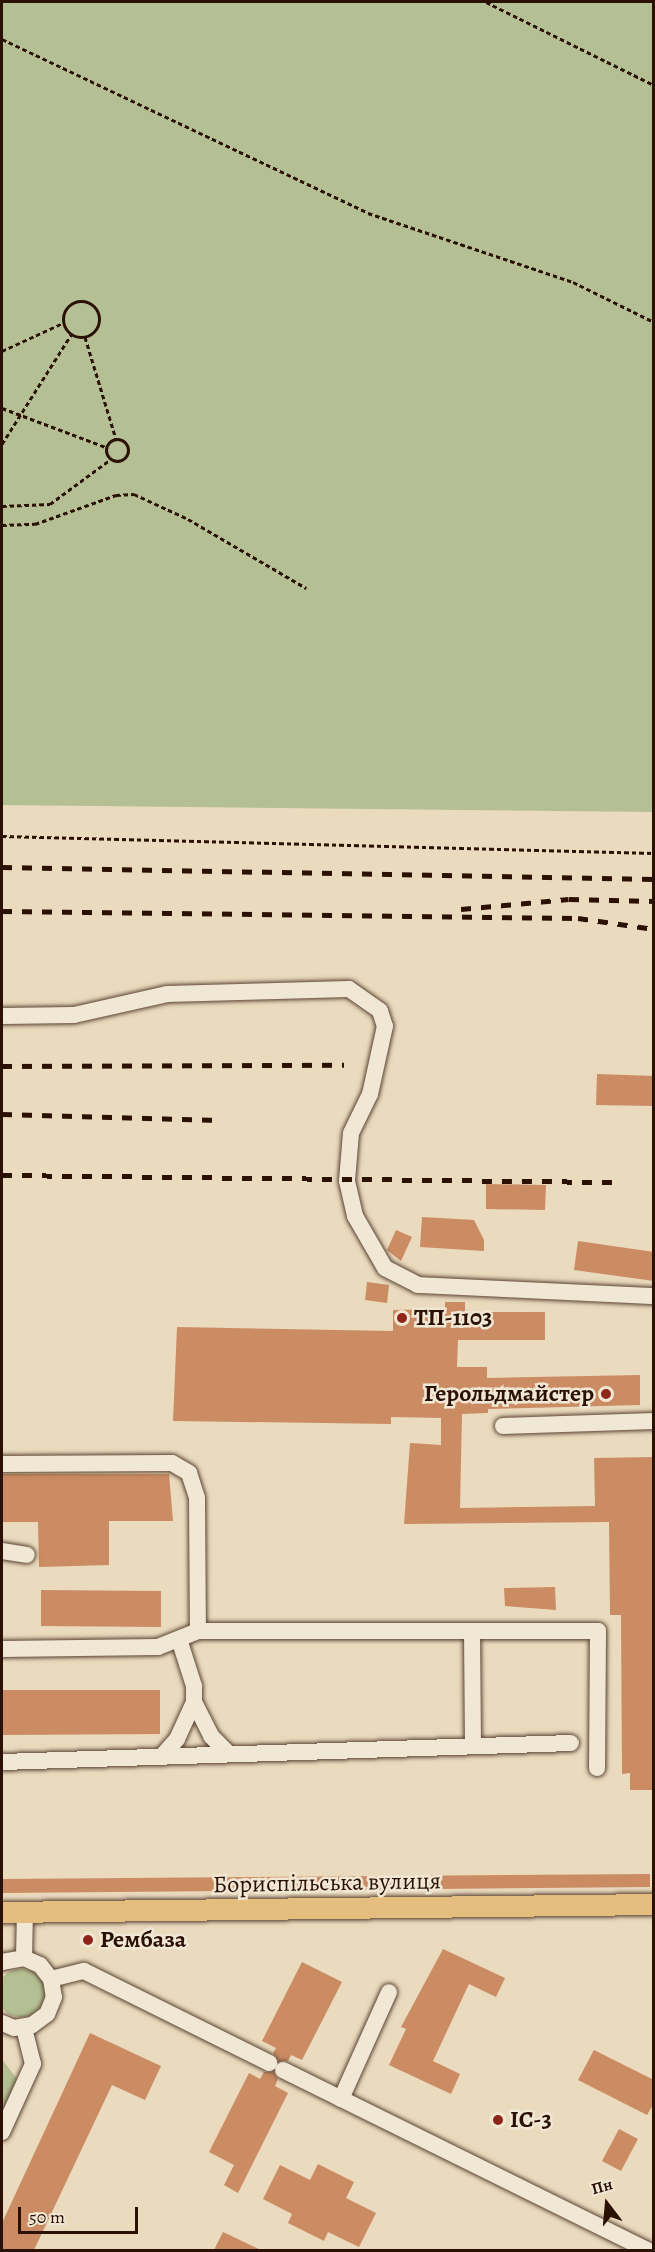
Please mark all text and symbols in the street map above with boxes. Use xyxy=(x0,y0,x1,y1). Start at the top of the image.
place label: ТП-1103 xyxy=(414,1304,492,1332)
marker: ТП-1103 xyxy=(395,1311,409,1325)
place label: Герольдмайстер xyxy=(424,1380,594,1408)
marker: Герольдмайстер xyxy=(599,1387,613,1401)
street label: Бориспільська вулиця xyxy=(213,1867,441,1899)
place label: Рембаза xyxy=(100,1926,186,1954)
marker: Рембаза xyxy=(81,1933,95,1947)
place label: ІС-3 xyxy=(510,2106,552,2134)
marker: ІС-3 xyxy=(491,2113,505,2127)
text: Пн xyxy=(589,2173,615,2200)
north arrow xyxy=(577,2174,637,2234)
scale bar xyxy=(21,2195,141,2233)
text: 50 m xyxy=(29,2205,65,2229)

